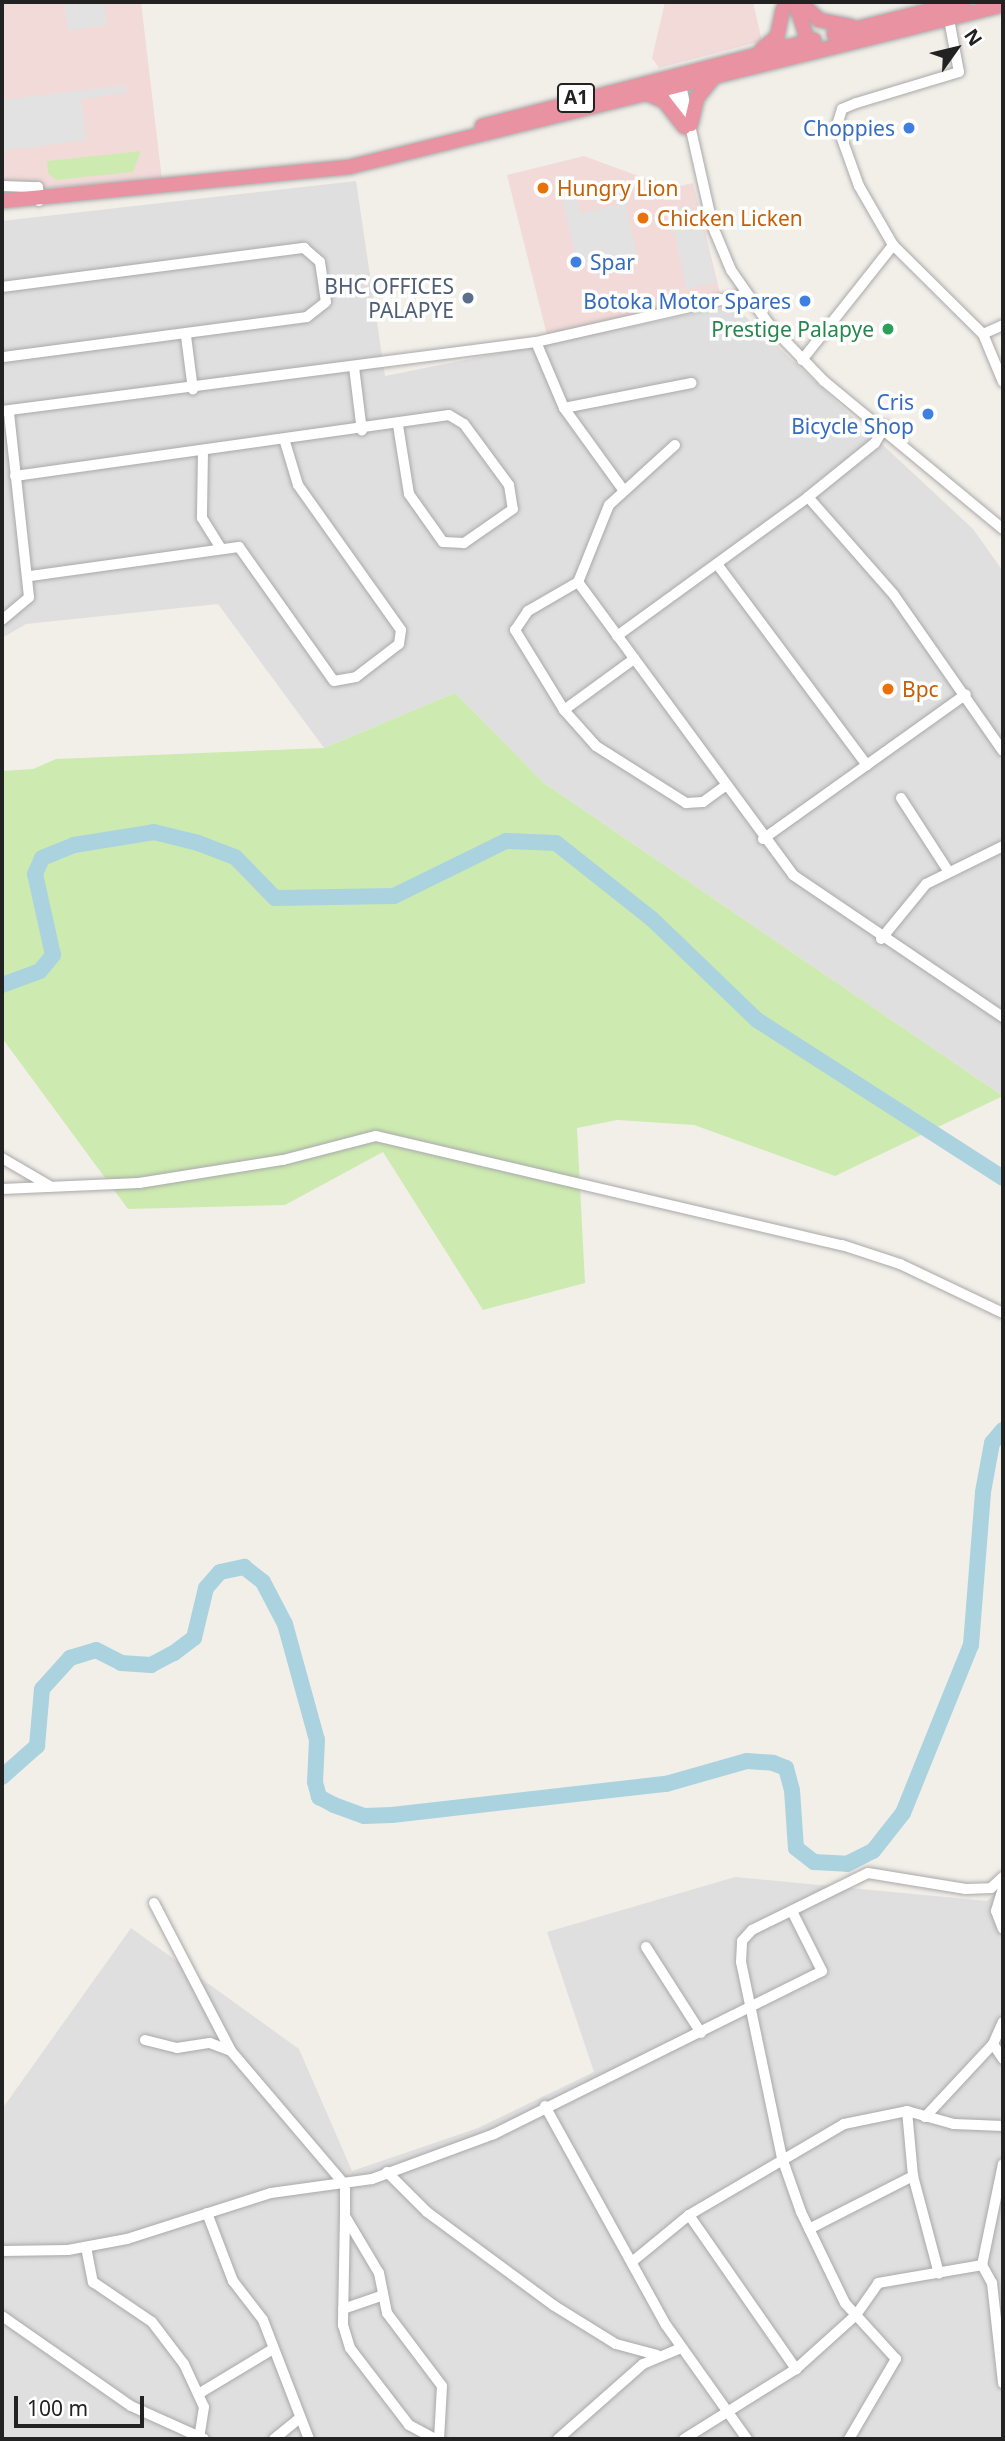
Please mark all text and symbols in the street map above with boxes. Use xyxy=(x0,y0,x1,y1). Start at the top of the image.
north arrow xyxy=(921,14,991,84)
text: N xyxy=(958,24,989,51)
road number: A1 xyxy=(557,82,595,114)
place label: Choppies xyxy=(803,115,895,141)
marker: Choppies xyxy=(901,120,917,136)
place label: Hungry Lion xyxy=(557,175,678,201)
marker: Hungry Lion xyxy=(535,180,551,196)
place label: Chicken Licken xyxy=(657,205,803,231)
marker: Chicken Licken xyxy=(635,210,651,226)
place label: Spar xyxy=(590,249,635,275)
marker: Spar xyxy=(568,254,584,270)
place label: BHC OFFICES PALAPYE xyxy=(324,273,454,323)
place label: Botoka Motor Spares xyxy=(583,288,791,314)
marker: BHC OFFICES PALAPYE xyxy=(460,290,476,306)
marker: Botoka Motor Spares xyxy=(797,293,813,309)
place label: Prestige Palapye xyxy=(711,316,874,342)
marker: Prestige Palapye xyxy=(880,321,896,337)
place label: Cris Bicycle Shop xyxy=(791,389,914,439)
marker: Cris Bicycle Shop xyxy=(920,406,936,422)
place label: Bpc xyxy=(902,676,939,702)
marker: Bpc xyxy=(880,681,896,697)
scale bar xyxy=(18,2382,147,2426)
text: 100 m xyxy=(27,2394,88,2422)

